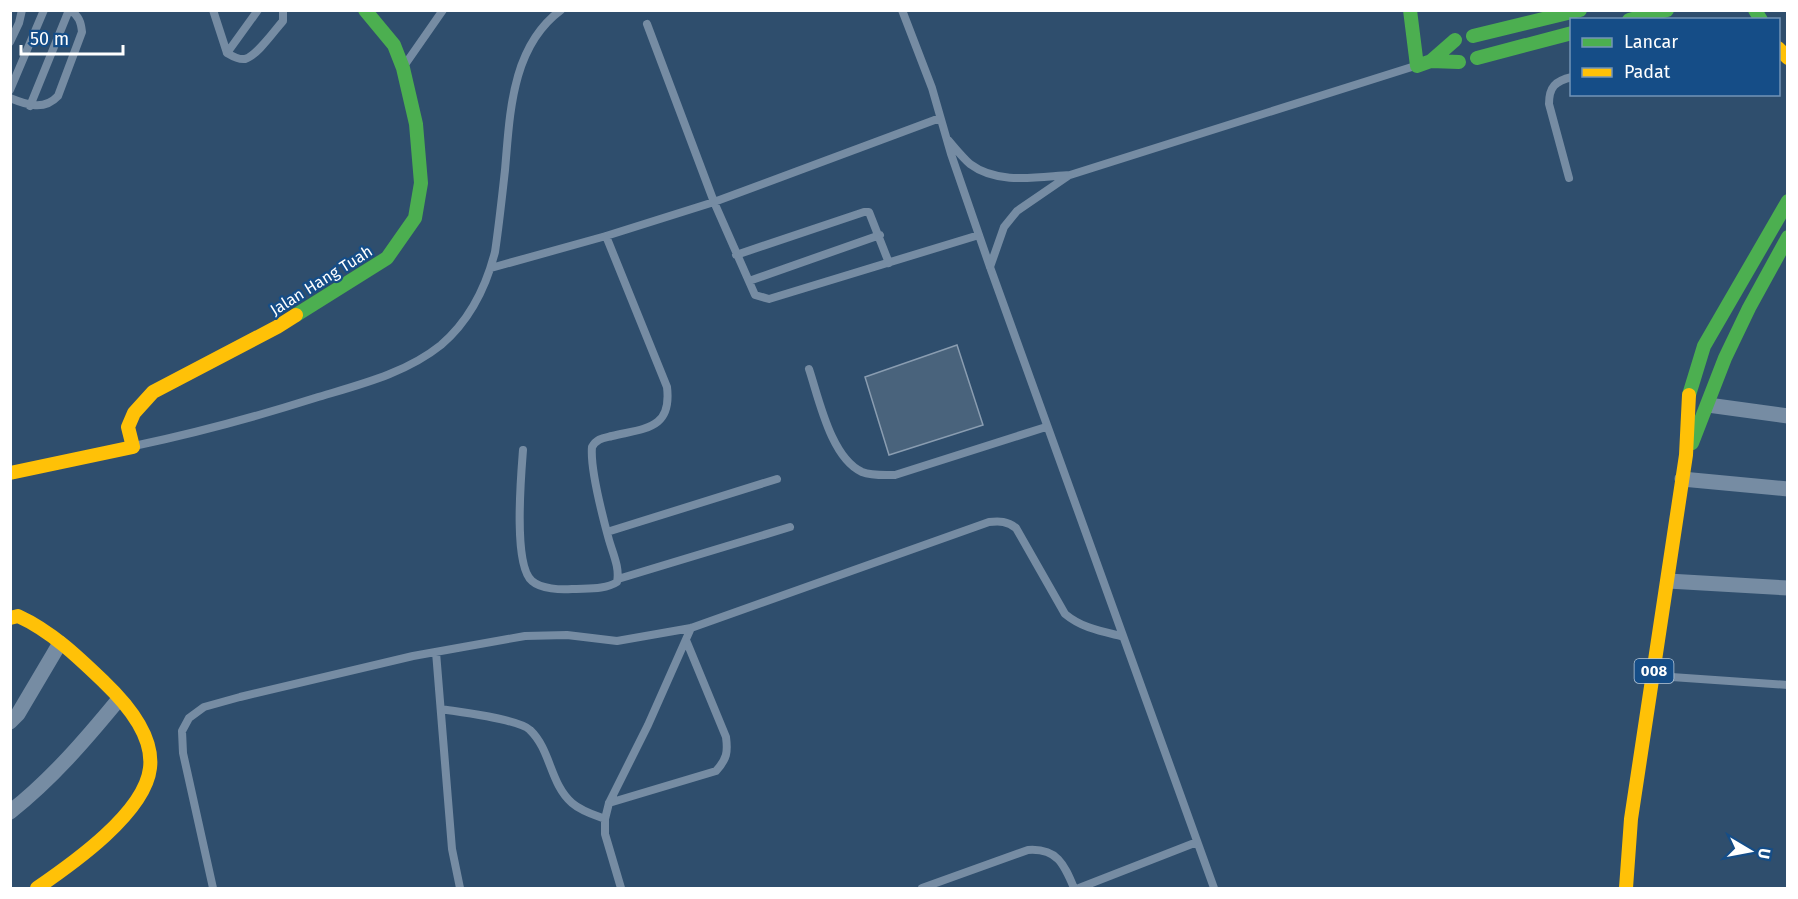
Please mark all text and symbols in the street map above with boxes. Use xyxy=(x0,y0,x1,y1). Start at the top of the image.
scale bar xyxy=(21,18,123,56)
legend xyxy=(1570,18,1780,96)
text: 50 m xyxy=(30,28,69,50)
text: Lancar xyxy=(1624,31,1678,53)
text: Padat xyxy=(1624,61,1671,83)
street label: Jalan Hang Tuah xyxy=(267,241,376,319)
road number: 008 xyxy=(1634,659,1674,683)
north arrow xyxy=(1720,821,1780,881)
text: U xyxy=(1754,847,1775,860)

